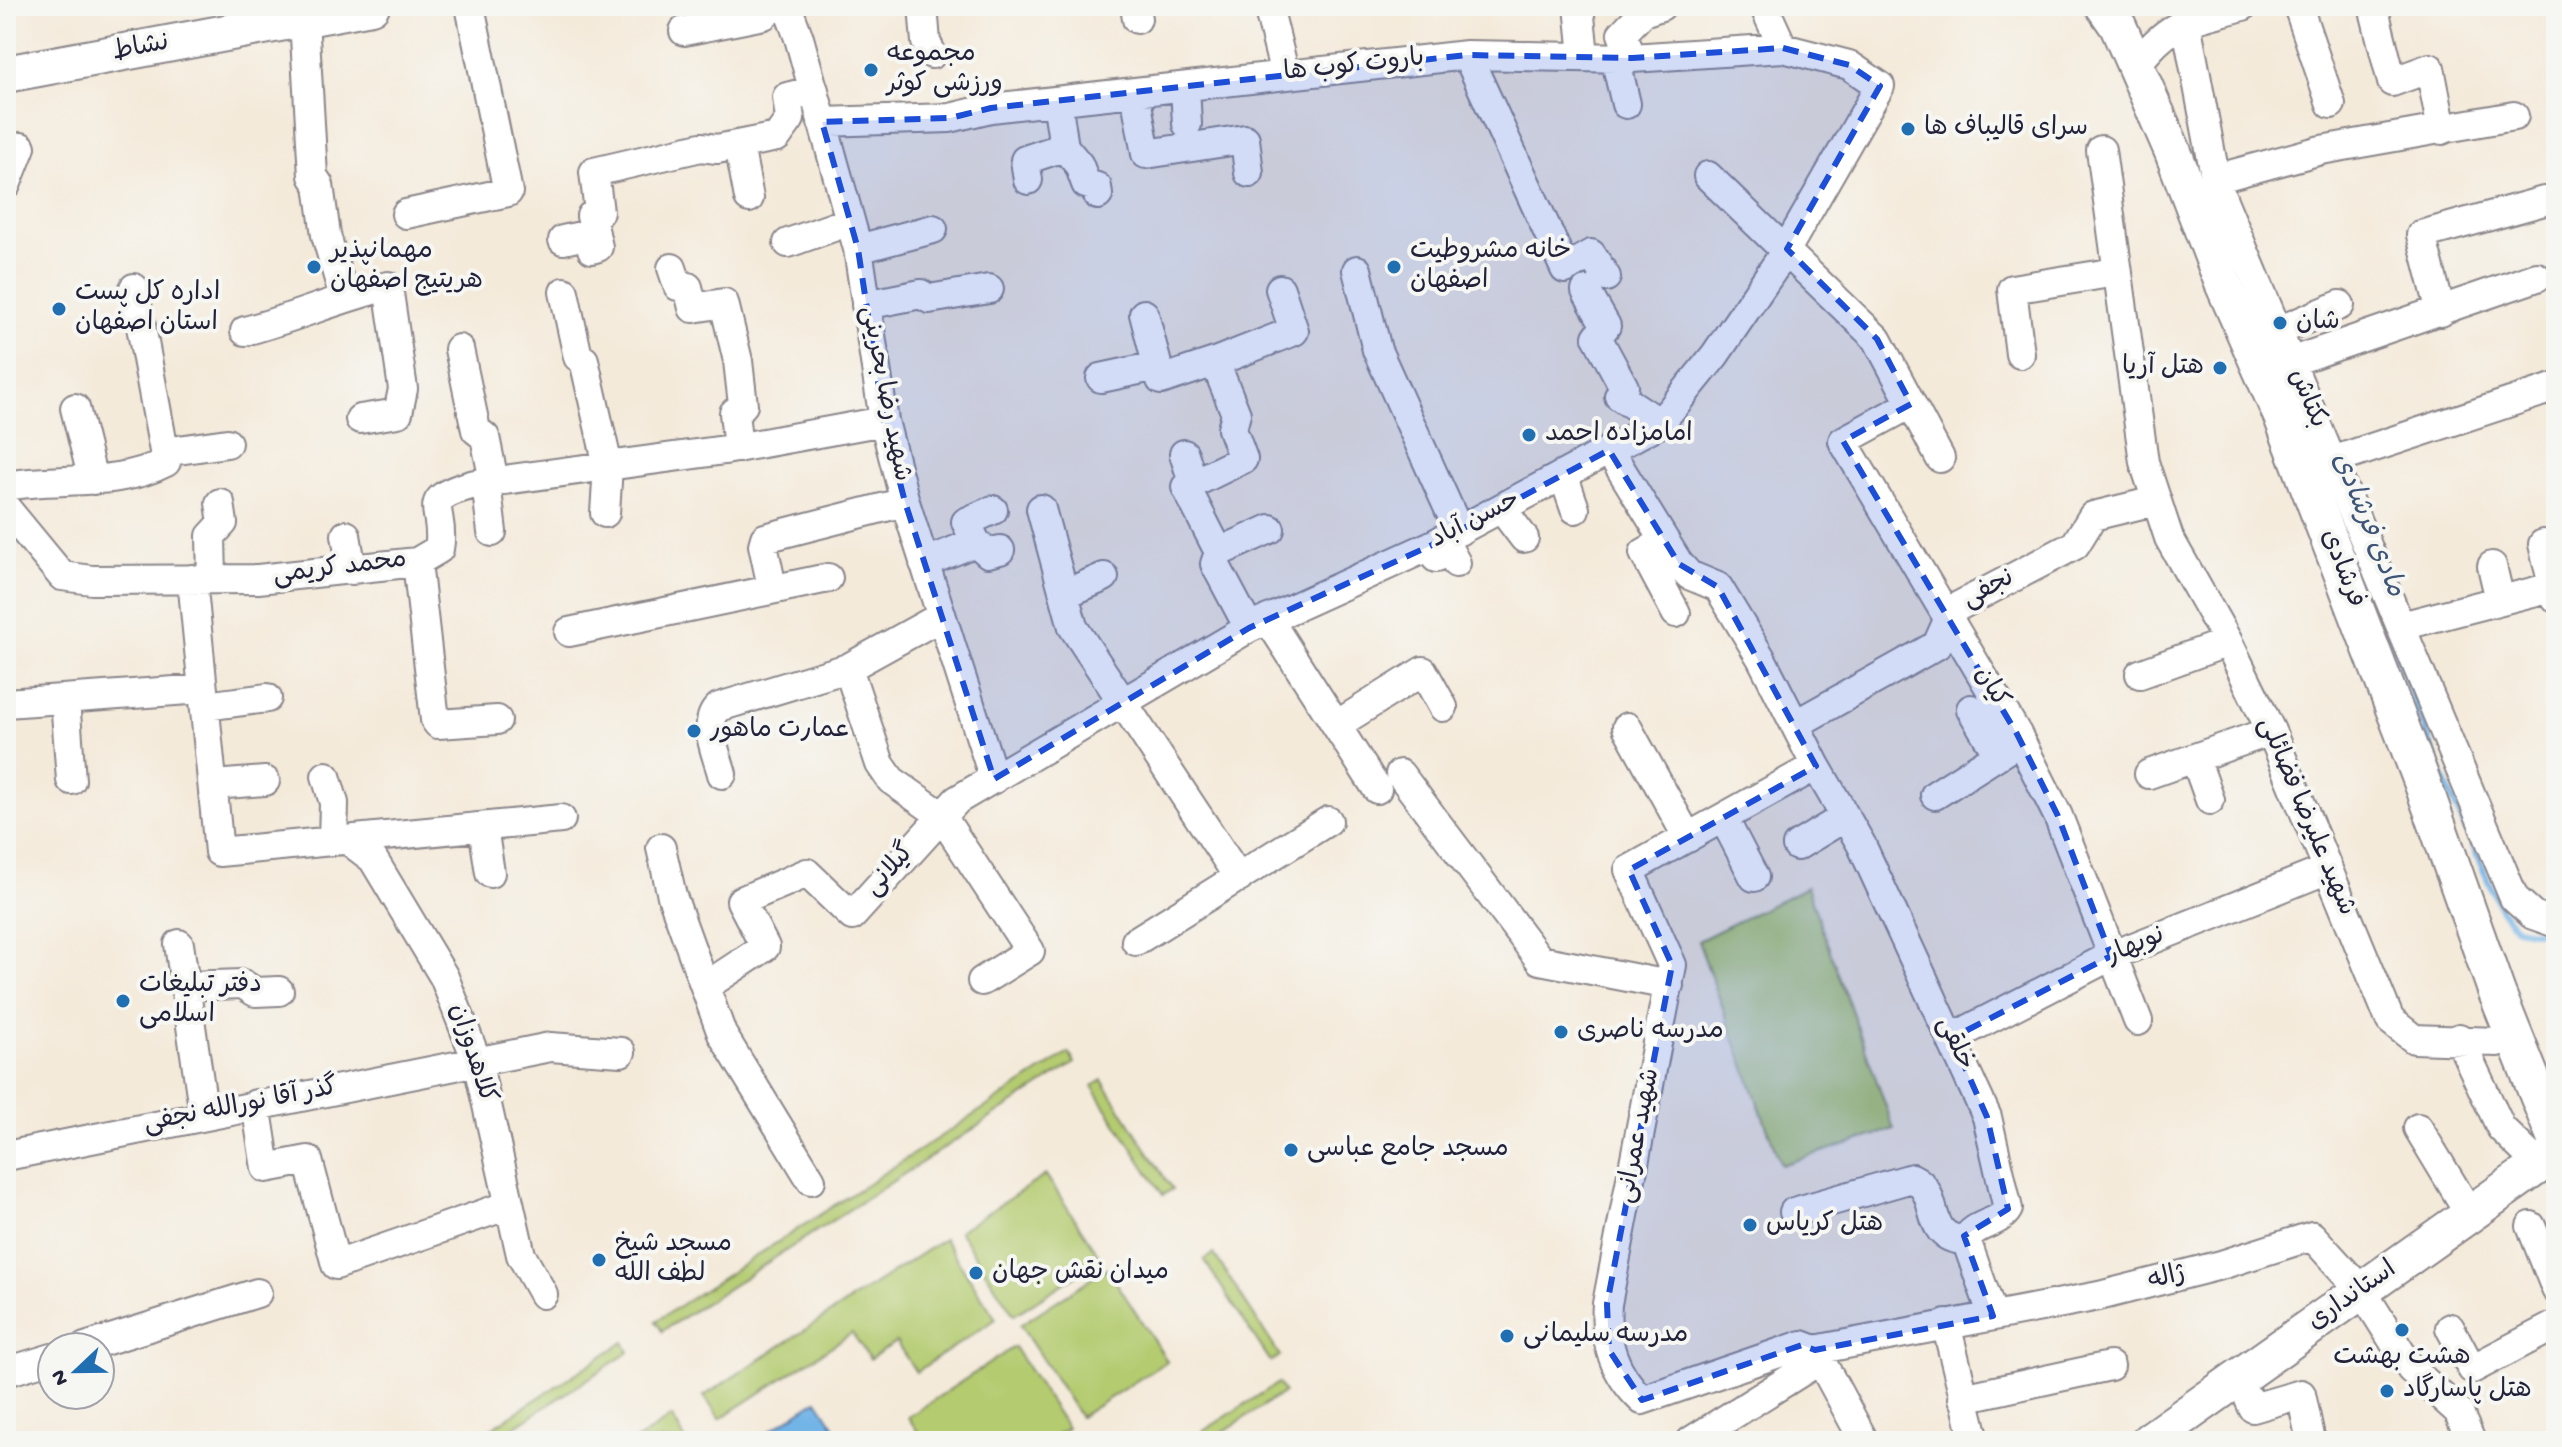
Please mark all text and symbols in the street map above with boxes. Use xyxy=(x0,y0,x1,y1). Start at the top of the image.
street label: نشاط xyxy=(110,28,172,70)
place label: مجموعه ورزشی کوثر xyxy=(885,40,1003,101)
street label: باروت کوب ها xyxy=(1282,44,1426,90)
marker: مجموعه ورزشی کوثر xyxy=(862,61,880,79)
place label: سرای قالیباف ها xyxy=(1924,114,2088,145)
marker: سرای قالیباف ها xyxy=(1899,120,1917,138)
place label: مهمانپذیر هریتیج اصفهان xyxy=(328,237,483,298)
place label: خانه مشروطیت اصفهان xyxy=(1410,237,1571,298)
marker: مهمانپذیر هریتیج اصفهان xyxy=(305,258,323,276)
marker: خانه مشروطیت اصفهان xyxy=(1385,258,1403,276)
place label: اداره کل پست استان اصفهان xyxy=(75,279,220,340)
marker: اداره کل پست استان اصفهان xyxy=(50,300,68,318)
street label: شهید رضا بحرینی xyxy=(852,304,916,484)
place label: شان xyxy=(2296,308,2340,339)
marker: شان xyxy=(2271,314,2289,332)
place label: هتل آریا xyxy=(2122,351,2204,384)
marker: هتل آریا xyxy=(2211,359,2229,377)
street label: بکتاش xyxy=(2280,365,2332,433)
place label: امامزاده احمد xyxy=(1545,420,1693,451)
marker: امامزاده احمد xyxy=(1520,426,1538,444)
water label: مادی فرشادی xyxy=(2323,448,2411,602)
street label: حسن آباد xyxy=(1425,484,1526,557)
street label: فرشادی xyxy=(2312,526,2370,612)
street label: محمد کریمی xyxy=(271,545,409,593)
street label: نجفی xyxy=(1958,564,2020,616)
street label: کیان xyxy=(1966,662,2014,714)
street label: شهید علیرضا فضائلی xyxy=(2249,713,2361,921)
place label: عمارت ماهور xyxy=(709,716,851,747)
marker: عمارت ماهور xyxy=(685,722,703,740)
street label: گیلانی xyxy=(856,835,923,904)
street label: نوبهار xyxy=(2101,921,2170,973)
place label: دفتر تبلیغات اسلامی xyxy=(139,971,262,1032)
marker: دفتر تبلیغات اسلامی xyxy=(114,992,132,1010)
street label: کلاهدوزان xyxy=(440,1000,502,1108)
street label: خلقی xyxy=(1928,1012,1980,1076)
place label: مدرسه ناصری xyxy=(1577,1017,1724,1048)
marker: مدرسه ناصری xyxy=(1552,1023,1570,1041)
street label: شهید عمرانی xyxy=(1612,1066,1668,1206)
street label: گذر آقا نورالله نجفی xyxy=(141,1069,341,1141)
place label: مسجد جامع عباسی xyxy=(1307,1135,1509,1166)
marker: مسجد جامع عباسی xyxy=(1282,1141,1300,1159)
place label: هتل کریاس xyxy=(1766,1210,1883,1241)
marker: هتل کریاس xyxy=(1741,1216,1759,1234)
place label: مسجد شیخ لطف الله xyxy=(615,1230,732,1291)
marker: مسجد شیخ لطف الله xyxy=(590,1251,608,1269)
street label: استانداری xyxy=(2303,1255,2403,1339)
place label: میدان نقش جهان xyxy=(992,1258,1169,1289)
street label: ژاله xyxy=(2145,1259,2189,1299)
marker: میدان نقش جهان xyxy=(967,1264,985,1282)
place label: مدرسه سلیمانی xyxy=(1523,1321,1688,1352)
marker: هشت بهشت xyxy=(2393,1321,2411,1339)
marker: مدرسه سلیمانی xyxy=(1498,1327,1516,1345)
north arrow xyxy=(36,1331,116,1411)
place label: هشت بهشت xyxy=(2333,1343,2471,1374)
text: N xyxy=(46,1365,76,1389)
place label: هتل پاسارگاد xyxy=(2403,1372,2532,1407)
marker: هتل پاسارگاد xyxy=(2378,1382,2396,1400)

